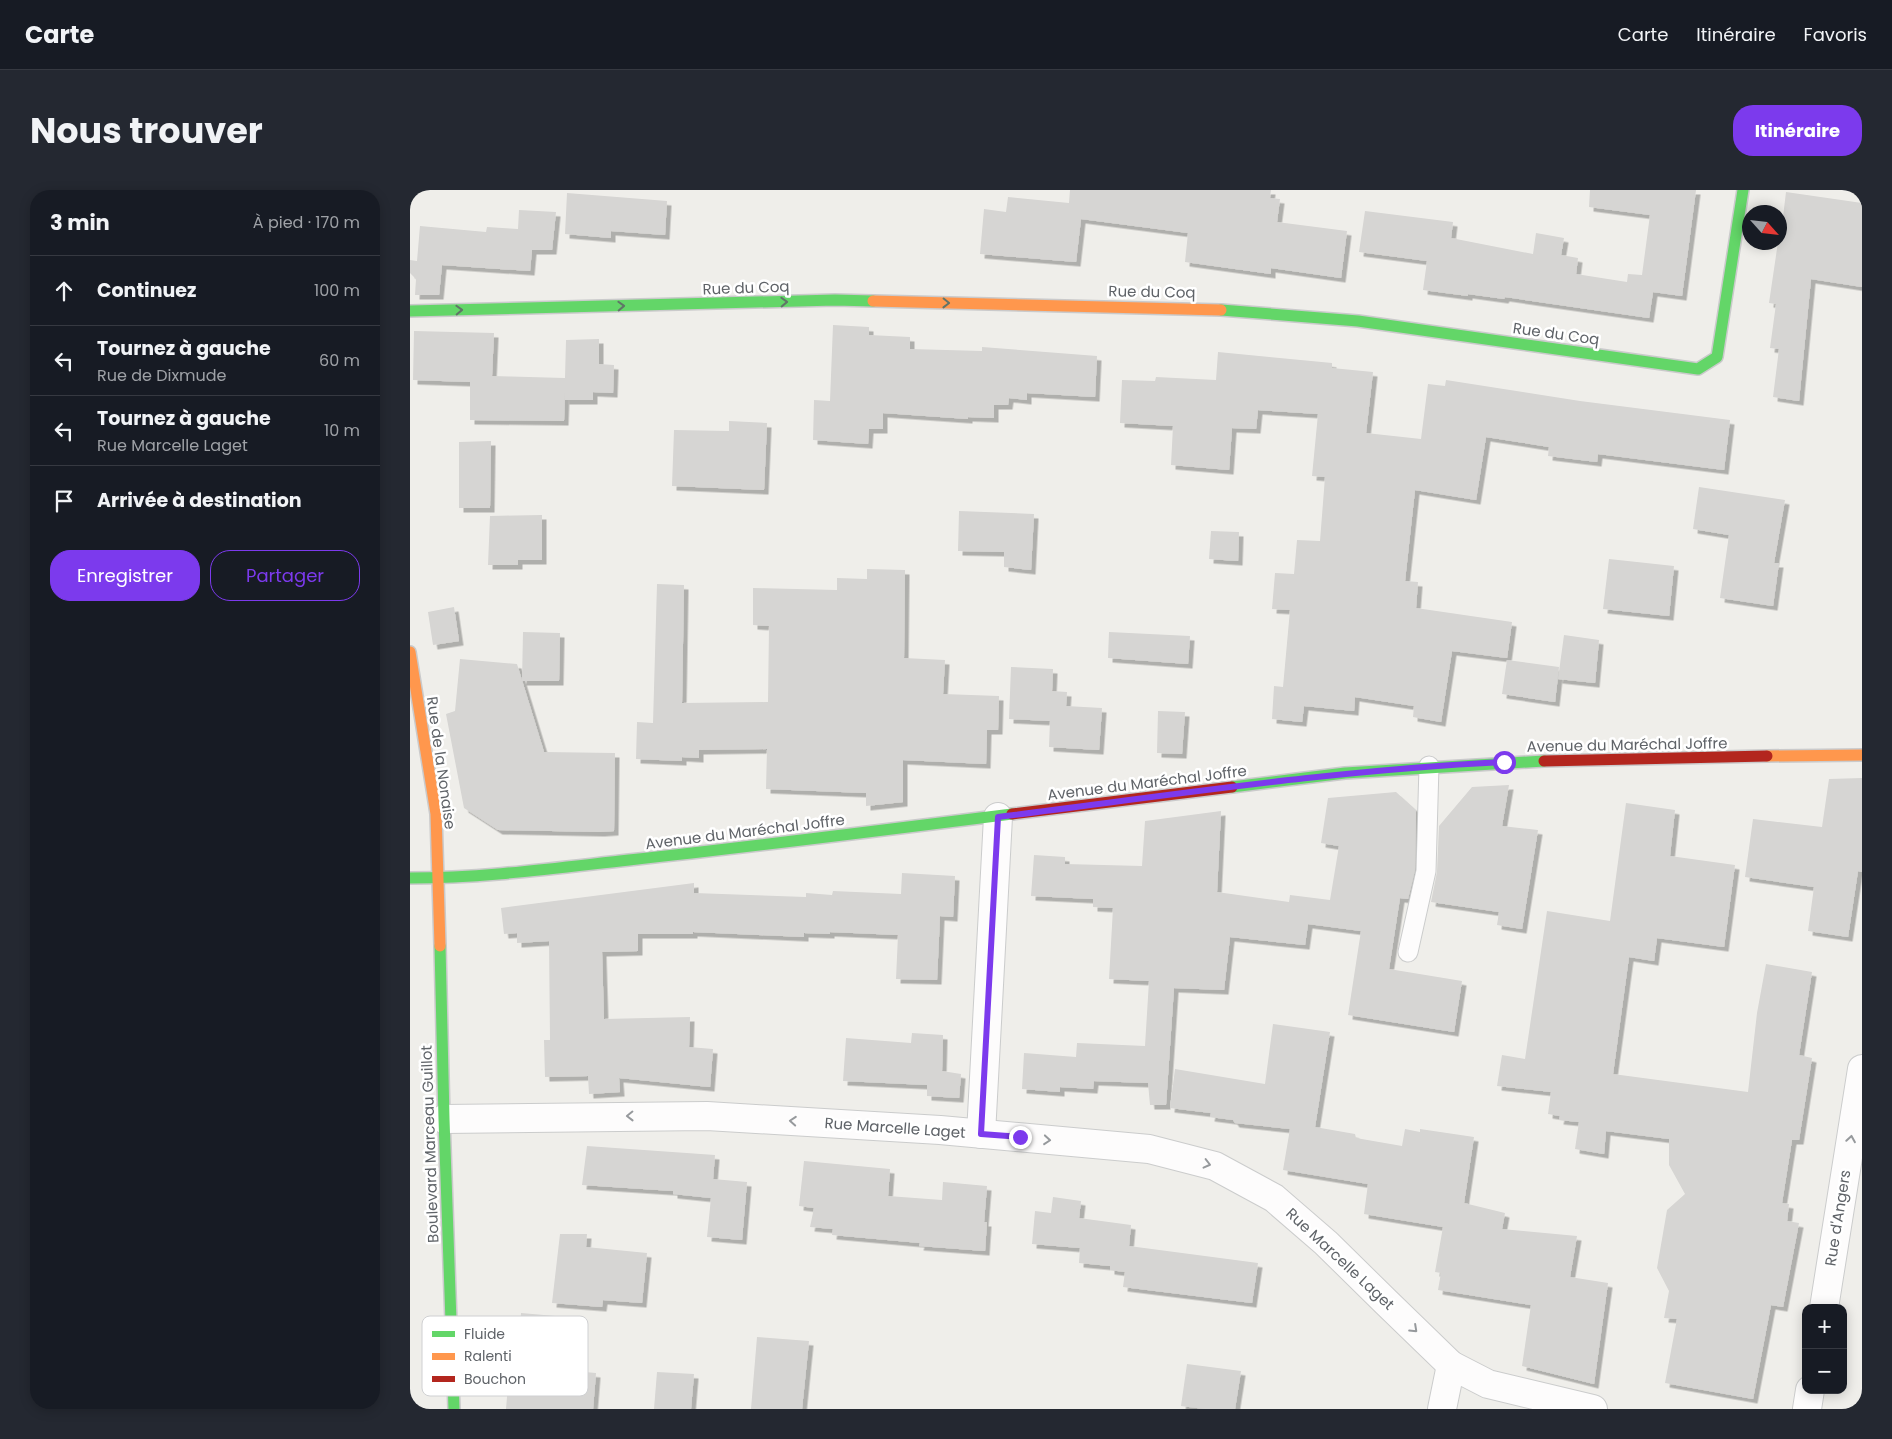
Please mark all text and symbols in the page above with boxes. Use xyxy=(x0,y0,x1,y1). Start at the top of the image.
text: Carte xyxy=(25,18,94,51)
text: Carte xyxy=(1618,22,1668,47)
text: Itinéraire xyxy=(1696,22,1776,47)
text: Favoris xyxy=(1804,22,1867,47)
button: Itinéraire xyxy=(1733,105,1862,156)
text: Nous trouver xyxy=(30,106,263,155)
north arrow xyxy=(1742,205,1787,250)
text: 3 min xyxy=(50,208,110,237)
text: À pied · 170 m xyxy=(253,211,360,234)
street label: Rue du Coq xyxy=(702,275,790,300)
icon: ahead xyxy=(50,277,78,305)
text: Continuez xyxy=(97,277,196,304)
text: 100 m xyxy=(314,279,360,302)
street label: Rue du Coq xyxy=(1108,280,1196,303)
one-way arrow xyxy=(780,296,788,307)
one-way arrow xyxy=(942,298,950,308)
one-way arrow xyxy=(618,301,625,311)
one-way arrow xyxy=(455,305,463,315)
street label: Rue du Coq xyxy=(1511,317,1601,350)
text: Tournez à gauche xyxy=(97,335,271,362)
icon: left xyxy=(50,347,78,375)
text: 60 m xyxy=(319,349,360,372)
text: Rue de Dixmude xyxy=(97,364,227,387)
text: Tournez à gauche xyxy=(97,405,271,432)
icon: left xyxy=(50,417,78,445)
text: 10 m xyxy=(324,419,360,442)
text: Rue Marcelle Laget xyxy=(97,434,248,457)
icon: arrive xyxy=(50,487,78,515)
text: Arrivée à destination xyxy=(97,487,302,514)
button: Enregistrer xyxy=(50,550,200,601)
button: Partager xyxy=(210,550,360,601)
street label: Rue de la Nonaise xyxy=(422,695,461,831)
street label: Avenue du Maréchal Joffre xyxy=(1526,732,1728,757)
route start xyxy=(1493,751,1516,774)
street label: Avenue du Maréchal Joffre xyxy=(1046,760,1248,805)
street label: Avenue du Maréchal Joffre xyxy=(644,809,846,854)
street label: Boulevard Marceau Guillot xyxy=(416,1045,443,1243)
one-way arrow xyxy=(626,1111,634,1122)
street label: Rue Marcelle Laget xyxy=(824,1112,966,1143)
one-way arrow xyxy=(788,1116,796,1127)
route end xyxy=(1009,1126,1032,1149)
one-way arrow xyxy=(1043,1134,1051,1145)
one-way arrow xyxy=(1845,1134,1855,1143)
one-way arrow xyxy=(1203,1158,1212,1169)
street label: Rue d'Angers xyxy=(1820,1168,1855,1268)
street label: Rue Marcelle Laget xyxy=(1282,1203,1399,1314)
map controls xyxy=(1802,1304,1847,1394)
button: + xyxy=(1802,1304,1847,1349)
legend xyxy=(422,1316,588,1396)
one-way arrow xyxy=(1409,1323,1418,1332)
text: Fluide xyxy=(464,1324,505,1344)
text: Ralenti xyxy=(464,1346,512,1366)
button: − xyxy=(1802,1349,1847,1394)
text: Bouchon xyxy=(464,1369,526,1389)

